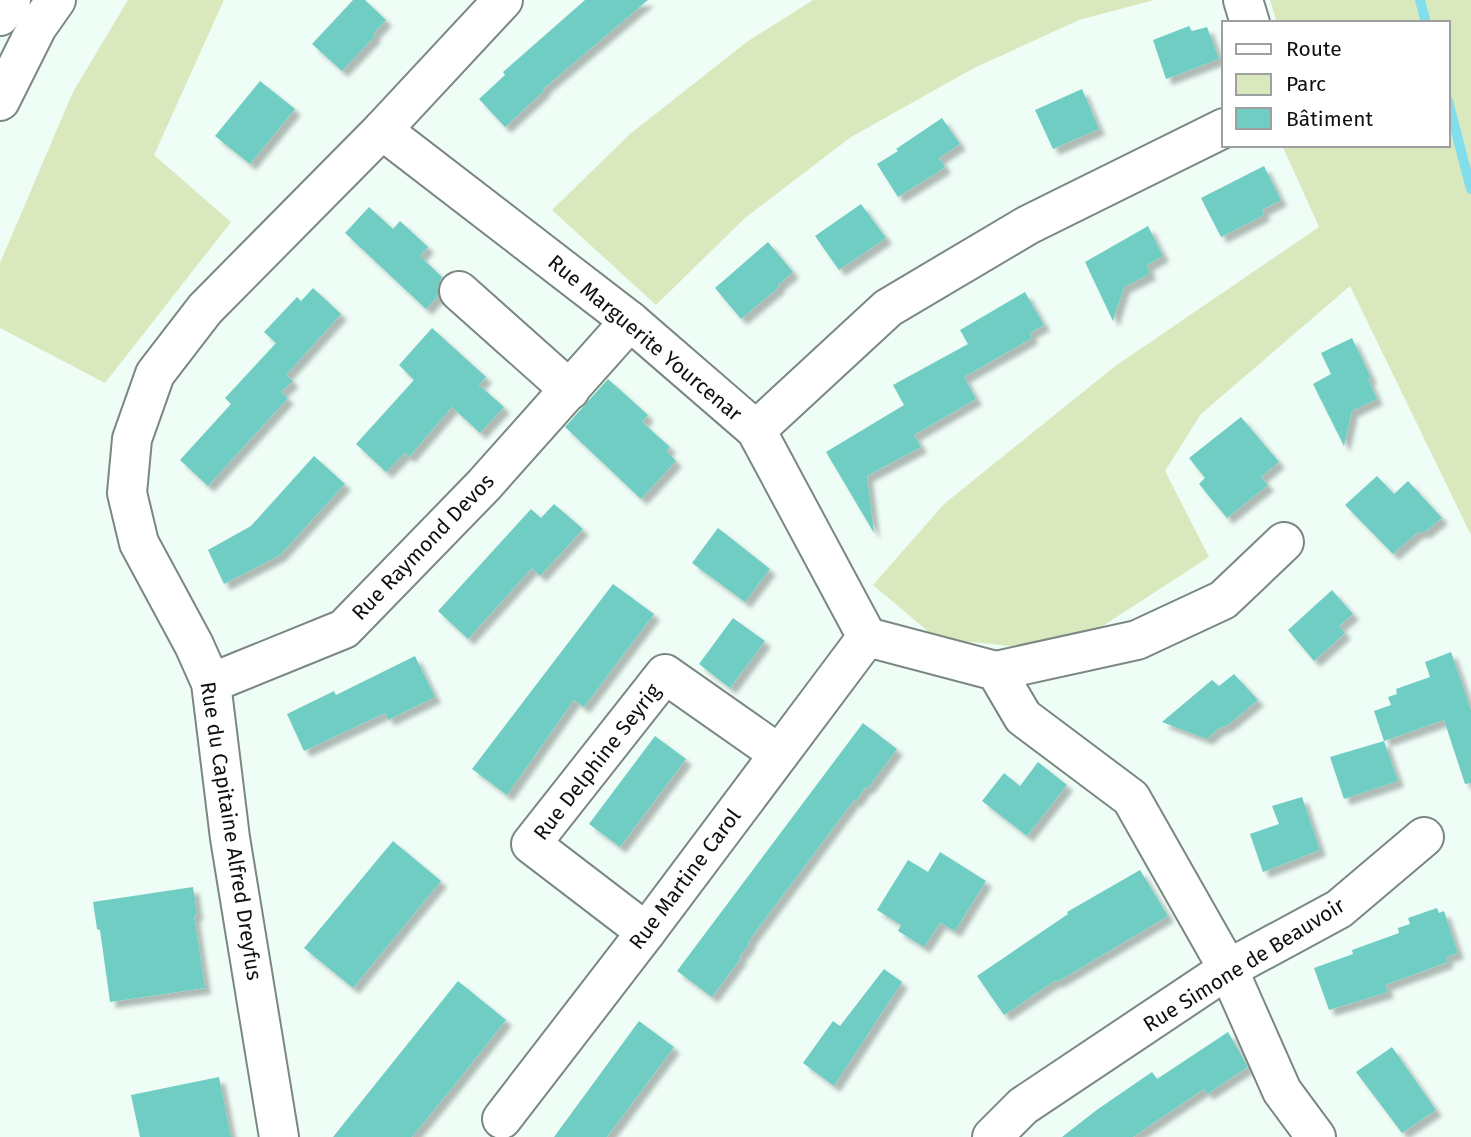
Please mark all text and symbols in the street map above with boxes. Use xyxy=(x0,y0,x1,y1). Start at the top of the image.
legend xyxy=(1222,21,1450,147)
text: Route xyxy=(1286,36,1342,62)
text: Parc xyxy=(1286,71,1326,97)
text: Bâtiment xyxy=(1286,106,1373,132)
street label: Rue Marguerite Yourcenar xyxy=(543,249,747,427)
street label: Rue Raymond Devos xyxy=(346,468,500,626)
street label: Rue Delphine Seyrig xyxy=(528,679,666,845)
street label: Rue du Capitaine Alfred Dreyfus xyxy=(195,680,267,982)
street label: Rue Martine Carol xyxy=(624,803,746,955)
street label: Rue Simone de Beauvoir xyxy=(1138,892,1350,1038)

